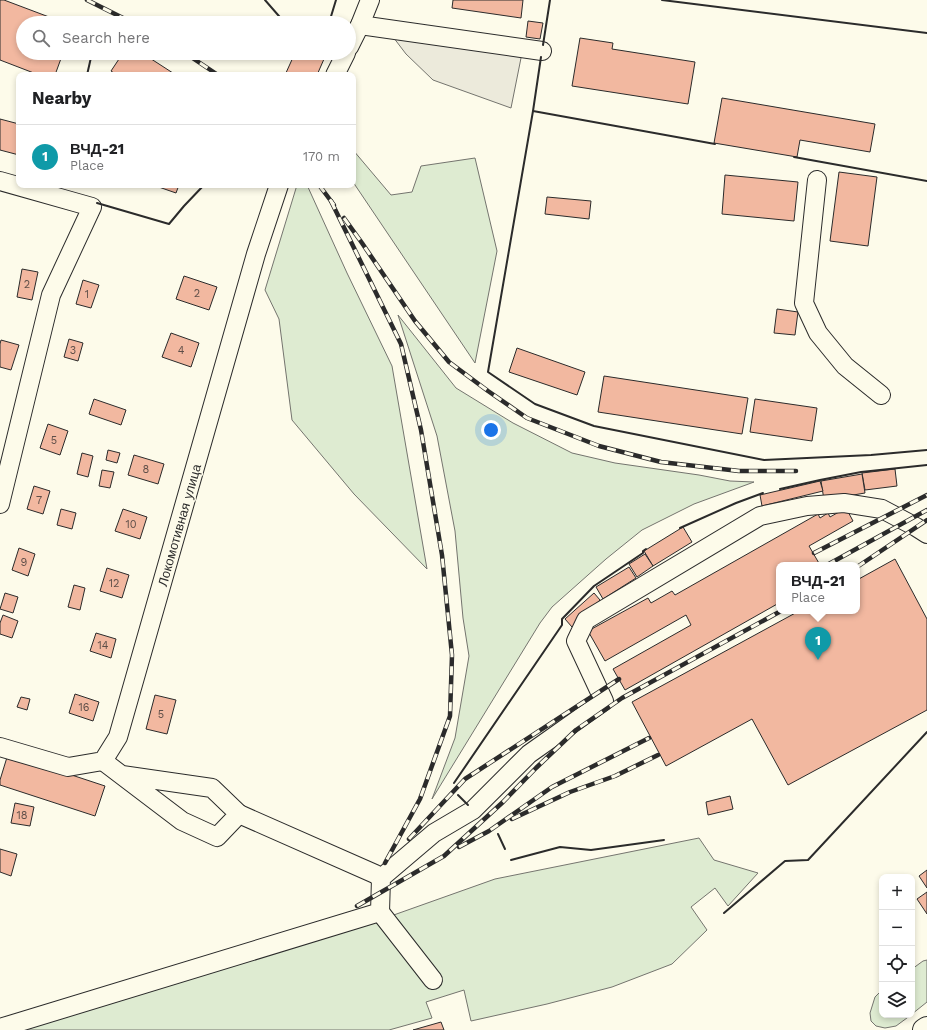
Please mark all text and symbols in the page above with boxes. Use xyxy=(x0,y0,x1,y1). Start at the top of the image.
search box xyxy=(16,16,356,60)
icon: search xyxy=(30,27,52,49)
text: Search here xyxy=(62,29,150,47)
text: Nearby xyxy=(32,88,91,108)
text: ВЧД-21 xyxy=(70,140,124,158)
text: 1 xyxy=(42,149,48,164)
text: 170 m xyxy=(303,149,340,164)
text: Place xyxy=(70,158,104,173)
house number: 2 xyxy=(24,278,30,291)
house number: 2 xyxy=(194,287,200,300)
house number: 1 xyxy=(85,288,89,301)
house number: 3 xyxy=(70,344,76,357)
house number: 4 xyxy=(178,344,185,357)
your location xyxy=(481,420,501,440)
house number: 5 xyxy=(51,434,57,447)
street label: Локомотивная улица xyxy=(155,462,204,588)
house number: 8 xyxy=(143,463,150,476)
house number: 7 xyxy=(36,494,42,507)
house number: 10 xyxy=(125,518,137,531)
house number: 9 xyxy=(21,556,28,569)
popup xyxy=(776,562,860,614)
text: ВЧД-21 xyxy=(791,572,845,590)
house number: 12 xyxy=(109,577,119,590)
text: Place xyxy=(791,590,825,605)
pin: 1 xyxy=(805,627,831,660)
house number: 14 xyxy=(97,639,109,652)
house number: 16 xyxy=(79,701,90,714)
house number: 5 xyxy=(158,708,164,721)
house number: 18 xyxy=(16,809,28,822)
map controls xyxy=(879,874,915,1018)
button: + xyxy=(879,874,915,910)
button: − xyxy=(879,910,915,946)
button: locate xyxy=(879,946,915,982)
button: layers xyxy=(879,982,915,1018)

